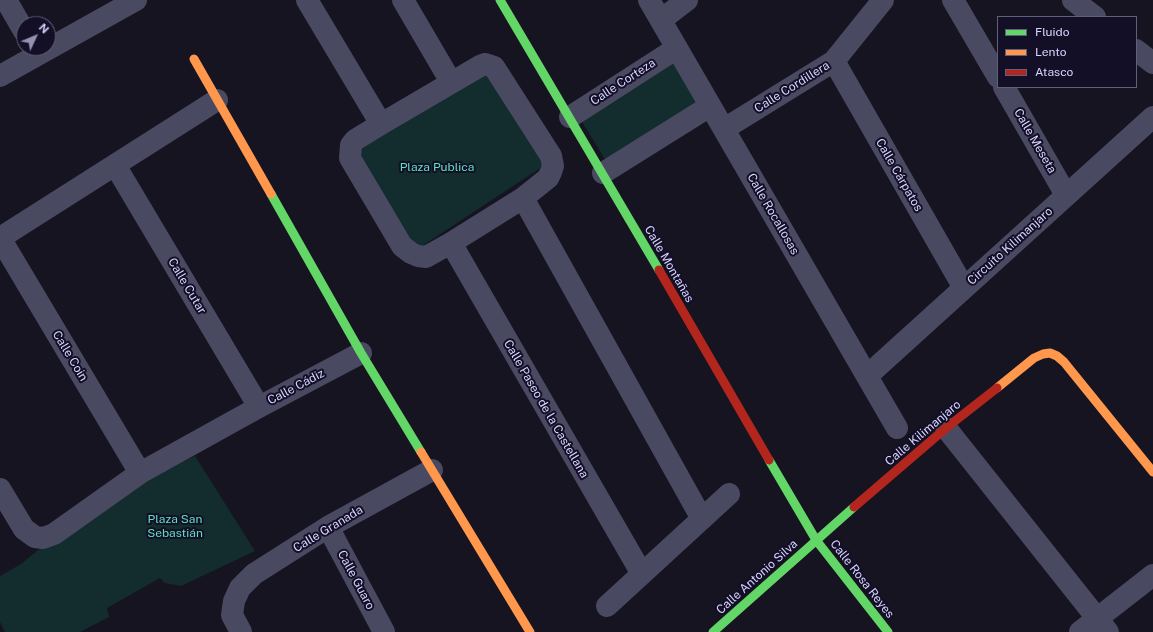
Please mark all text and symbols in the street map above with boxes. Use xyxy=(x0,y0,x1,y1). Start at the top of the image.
north arrow xyxy=(16,16,56,56)
legend xyxy=(997,16,1137,88)
text: N xyxy=(37,21,51,36)
text: Fluido xyxy=(1035,25,1070,39)
text: Lento xyxy=(1035,45,1066,59)
street label: Calle Corteza xyxy=(588,56,658,108)
street label: Calle Cordillera xyxy=(752,58,832,116)
text: Atasco xyxy=(1035,65,1073,79)
street label: Calle Meseta xyxy=(1011,106,1059,176)
street label: Calle Cárpatos xyxy=(872,136,926,214)
park label: Plaza Publica xyxy=(400,160,474,174)
street label: Calle Rocallosas xyxy=(744,171,802,257)
street label: Circuito Kilimanjaro xyxy=(964,204,1056,288)
street label: Calle Montañas xyxy=(641,223,697,305)
street label: Calle Cutar xyxy=(165,256,209,316)
street label: Calle Coin xyxy=(49,328,91,384)
street label: Calle Paseo de la Castellana xyxy=(500,337,592,481)
street label: Calle Cádiz xyxy=(265,366,327,408)
street label: Calle Kilimanjaro xyxy=(882,397,964,469)
street label: Calle Granada xyxy=(291,503,365,555)
park label: Plaza San Sebastián xyxy=(147,512,203,540)
street label: Calle Antonio Silva xyxy=(713,537,801,617)
street label: Calle Rosa Reyes xyxy=(827,537,897,621)
street label: Calle Guaro xyxy=(334,548,378,612)

